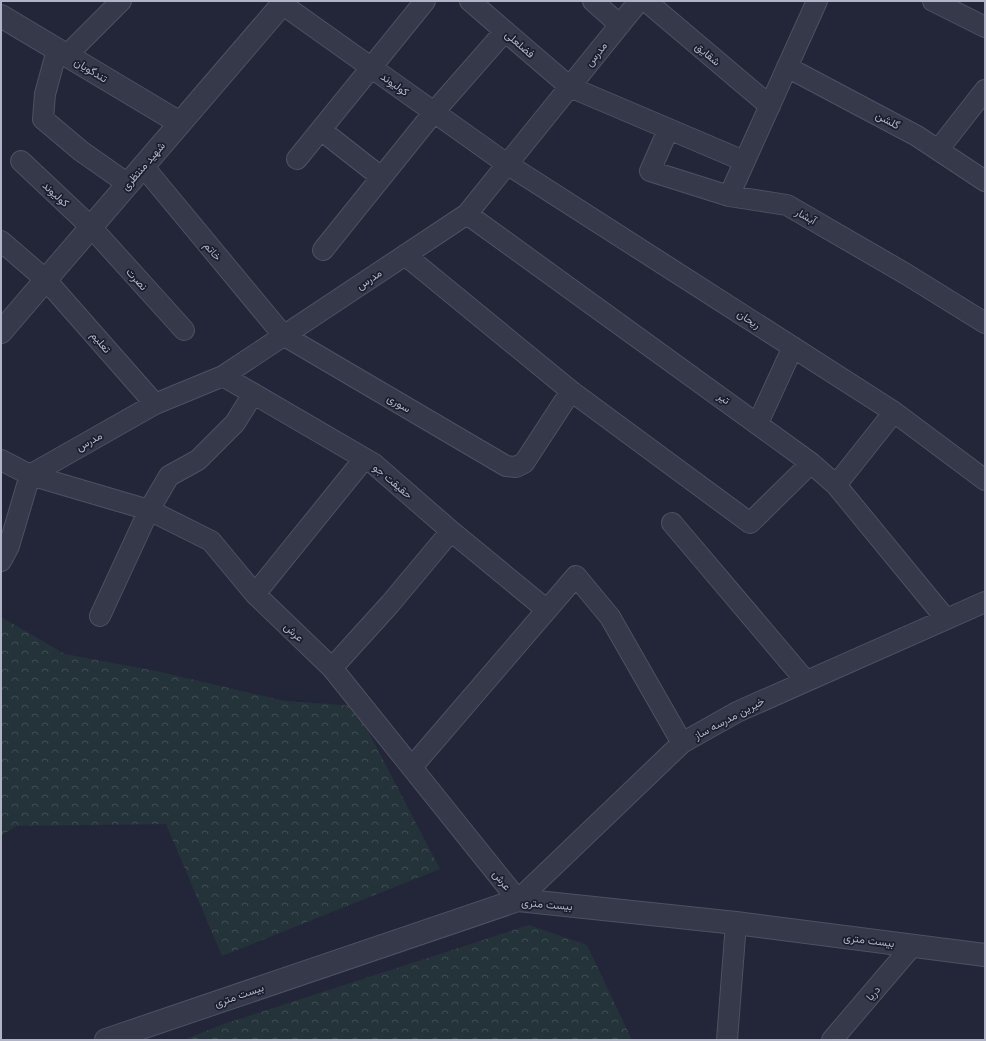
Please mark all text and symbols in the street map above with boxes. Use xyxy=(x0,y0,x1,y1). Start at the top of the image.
street label: فضلعلی xyxy=(502,27,538,61)
street label: مدرس xyxy=(582,39,610,69)
street label: شقایق xyxy=(692,39,724,69)
street label: تندگویان xyxy=(72,55,111,86)
street label: کولیوند xyxy=(378,69,412,99)
street label: گلشن xyxy=(873,108,903,132)
street label: شهید منتظری xyxy=(118,139,168,193)
street label: کولیوند xyxy=(40,178,72,210)
street label: آبشار xyxy=(792,204,820,228)
street label: خاتم xyxy=(200,239,225,264)
street label: نصرت xyxy=(123,265,151,293)
street label: مدرس xyxy=(354,266,385,292)
street label: ریحان xyxy=(735,306,763,332)
street label: تعلیم xyxy=(87,328,115,357)
street label: تیر xyxy=(714,388,733,408)
street label: سوری xyxy=(385,391,414,415)
street label: مدرس xyxy=(74,428,105,454)
street label: حقیقت جو xyxy=(370,460,416,502)
street label: عرش xyxy=(281,619,307,645)
street label: خیرین مدرسه ساز xyxy=(690,694,767,743)
street label: عرش xyxy=(490,867,515,893)
street label: بیست متری xyxy=(521,895,573,913)
street label: بیست متری xyxy=(843,930,895,950)
street label: بیست متری xyxy=(212,980,266,1010)
street label: دریا xyxy=(863,983,883,1003)

